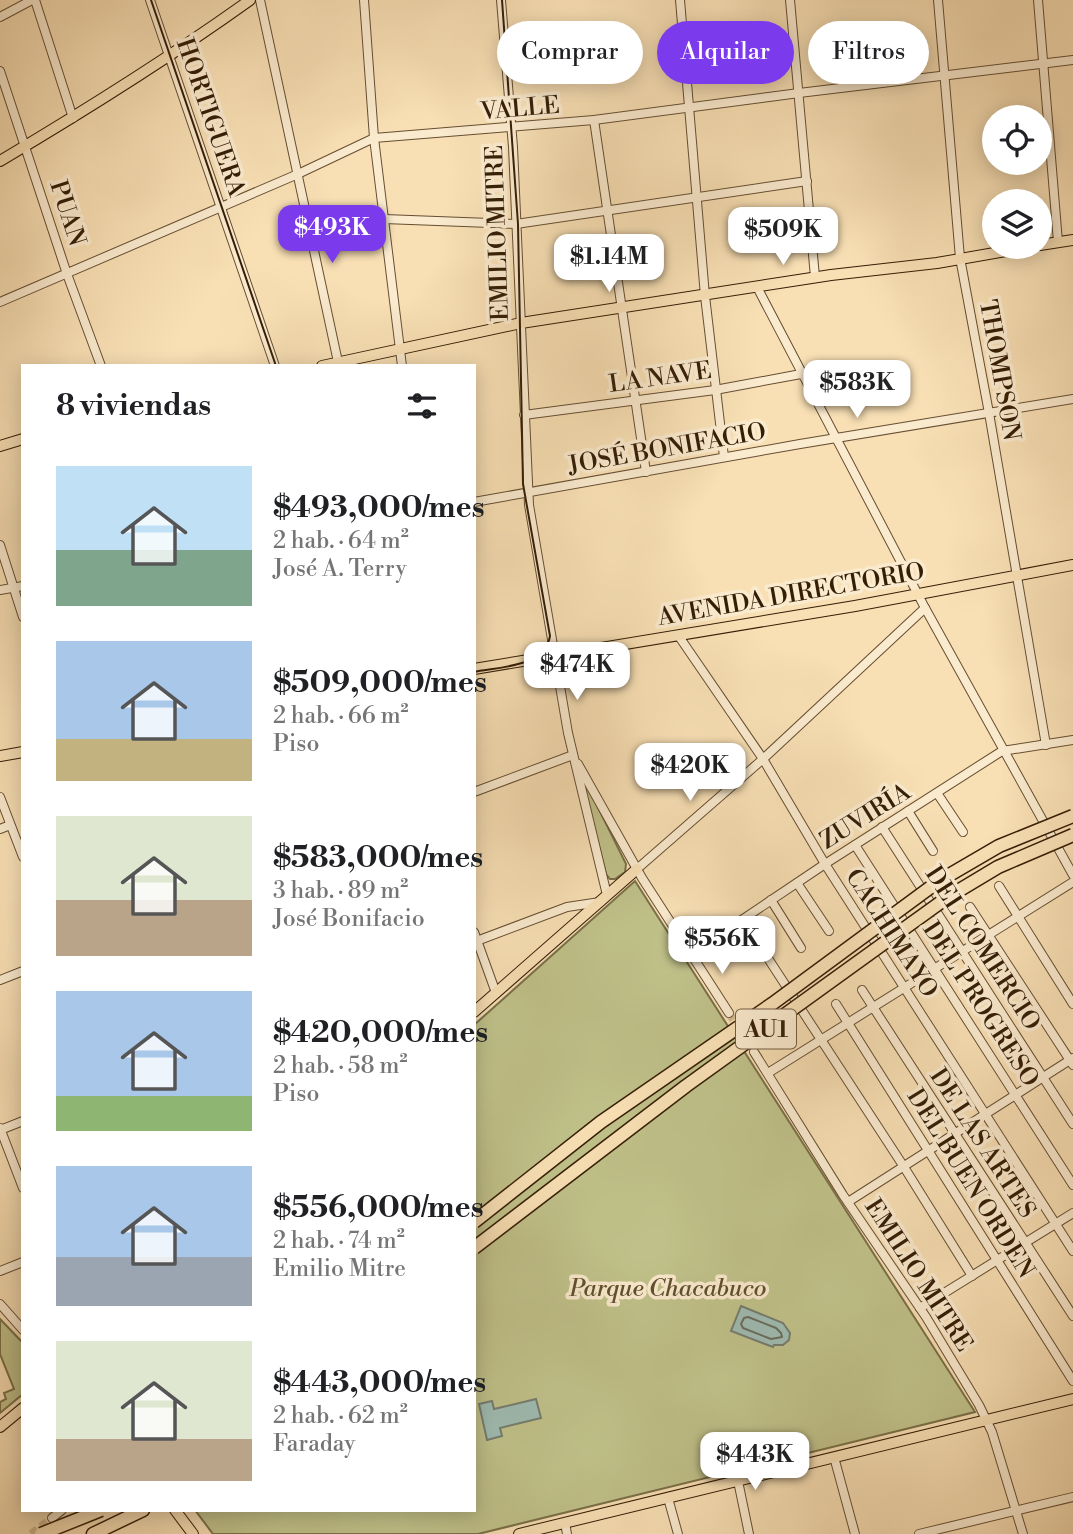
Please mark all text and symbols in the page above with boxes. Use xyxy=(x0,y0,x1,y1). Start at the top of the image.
chip: Comprar xyxy=(497,21,643,84)
chip: Alquilar xyxy=(657,21,794,84)
chip: Filtros xyxy=(808,21,929,84)
street label: HORTIGUERA xyxy=(169,34,251,201)
street label: VALLE xyxy=(478,91,561,127)
map controls xyxy=(982,105,1052,259)
button: locate xyxy=(982,105,1052,175)
street label: EMILIO MITRE xyxy=(480,144,516,321)
street label: PUAN xyxy=(42,177,92,250)
button: layers xyxy=(982,189,1052,259)
pin: $493K xyxy=(283,205,381,265)
pin: $509K xyxy=(734,208,832,267)
text: $493K xyxy=(294,214,370,242)
text: $509K xyxy=(744,216,822,244)
pin: $1.14M xyxy=(552,234,666,294)
text: $1.14M xyxy=(570,243,648,271)
street label: THOMPSON xyxy=(972,297,1026,443)
street label: LA NAVE xyxy=(607,356,713,400)
pin: $583K xyxy=(808,360,906,420)
text: $583K xyxy=(819,369,895,397)
text: 8 viviendas xyxy=(56,387,211,425)
icon: filters xyxy=(403,387,441,425)
street label: JOSÉ BONIFACIO xyxy=(565,416,768,481)
text: $493,000/mes xyxy=(273,489,485,527)
icon: home xyxy=(112,494,196,578)
text: 2 hab. · 64 m² xyxy=(273,527,409,555)
text: José A. Terry xyxy=(273,555,407,583)
street label: AVENIDA DIRECTORIO xyxy=(654,557,927,633)
pin: $474K xyxy=(528,642,626,702)
text: $474K xyxy=(540,651,614,679)
text: $509,000/mes xyxy=(273,664,487,702)
icon: home xyxy=(112,669,196,753)
text: 2 hab. · 66 m² xyxy=(273,702,409,730)
text: Piso xyxy=(273,730,319,758)
pin: $420K xyxy=(641,744,739,803)
text: $420K xyxy=(651,752,729,780)
street label: ZUVIRÍA xyxy=(814,776,917,856)
text: $583,000/mes xyxy=(273,839,483,877)
icon: home xyxy=(112,844,196,928)
street label: DEL COMERCIO xyxy=(918,861,1046,1036)
street label: CACHIMAYO xyxy=(838,863,944,1004)
text: 3 hab. · 89 m² xyxy=(273,877,408,905)
text: José Bonifacio xyxy=(273,905,425,933)
pin: $556K xyxy=(673,916,771,976)
street label: DEL PROGRESO xyxy=(916,916,1045,1093)
text: $556K xyxy=(684,925,760,953)
road number: AU1 xyxy=(736,1010,796,1048)
text: $420,000/mes xyxy=(273,1014,488,1052)
icon: home xyxy=(112,1019,196,1103)
text: 2 hab. · 58 m² xyxy=(273,1052,408,1080)
street label: DE LAS ARTES xyxy=(923,1063,1042,1224)
text: Piso xyxy=(273,1080,319,1108)
street label: DEL BUEN ORDEN xyxy=(900,1083,1041,1284)
text: $556,000/mes xyxy=(273,1189,484,1227)
icon: home xyxy=(112,1194,196,1278)
street label: EMILIO MITRE xyxy=(858,1194,979,1358)
text: 2 hab. · 74 m² xyxy=(273,1227,405,1255)
text: Emilio Mitre xyxy=(273,1255,406,1283)
park label: Parque Chacabuco xyxy=(569,1274,766,1304)
text: $443,000/mes xyxy=(273,1364,486,1402)
icon: home xyxy=(112,1369,196,1453)
text: 2 hab. · 62 m² xyxy=(273,1402,408,1430)
text: Faraday xyxy=(273,1430,355,1458)
pin: $443K xyxy=(706,1432,804,1492)
text: $443K xyxy=(716,1441,794,1469)

